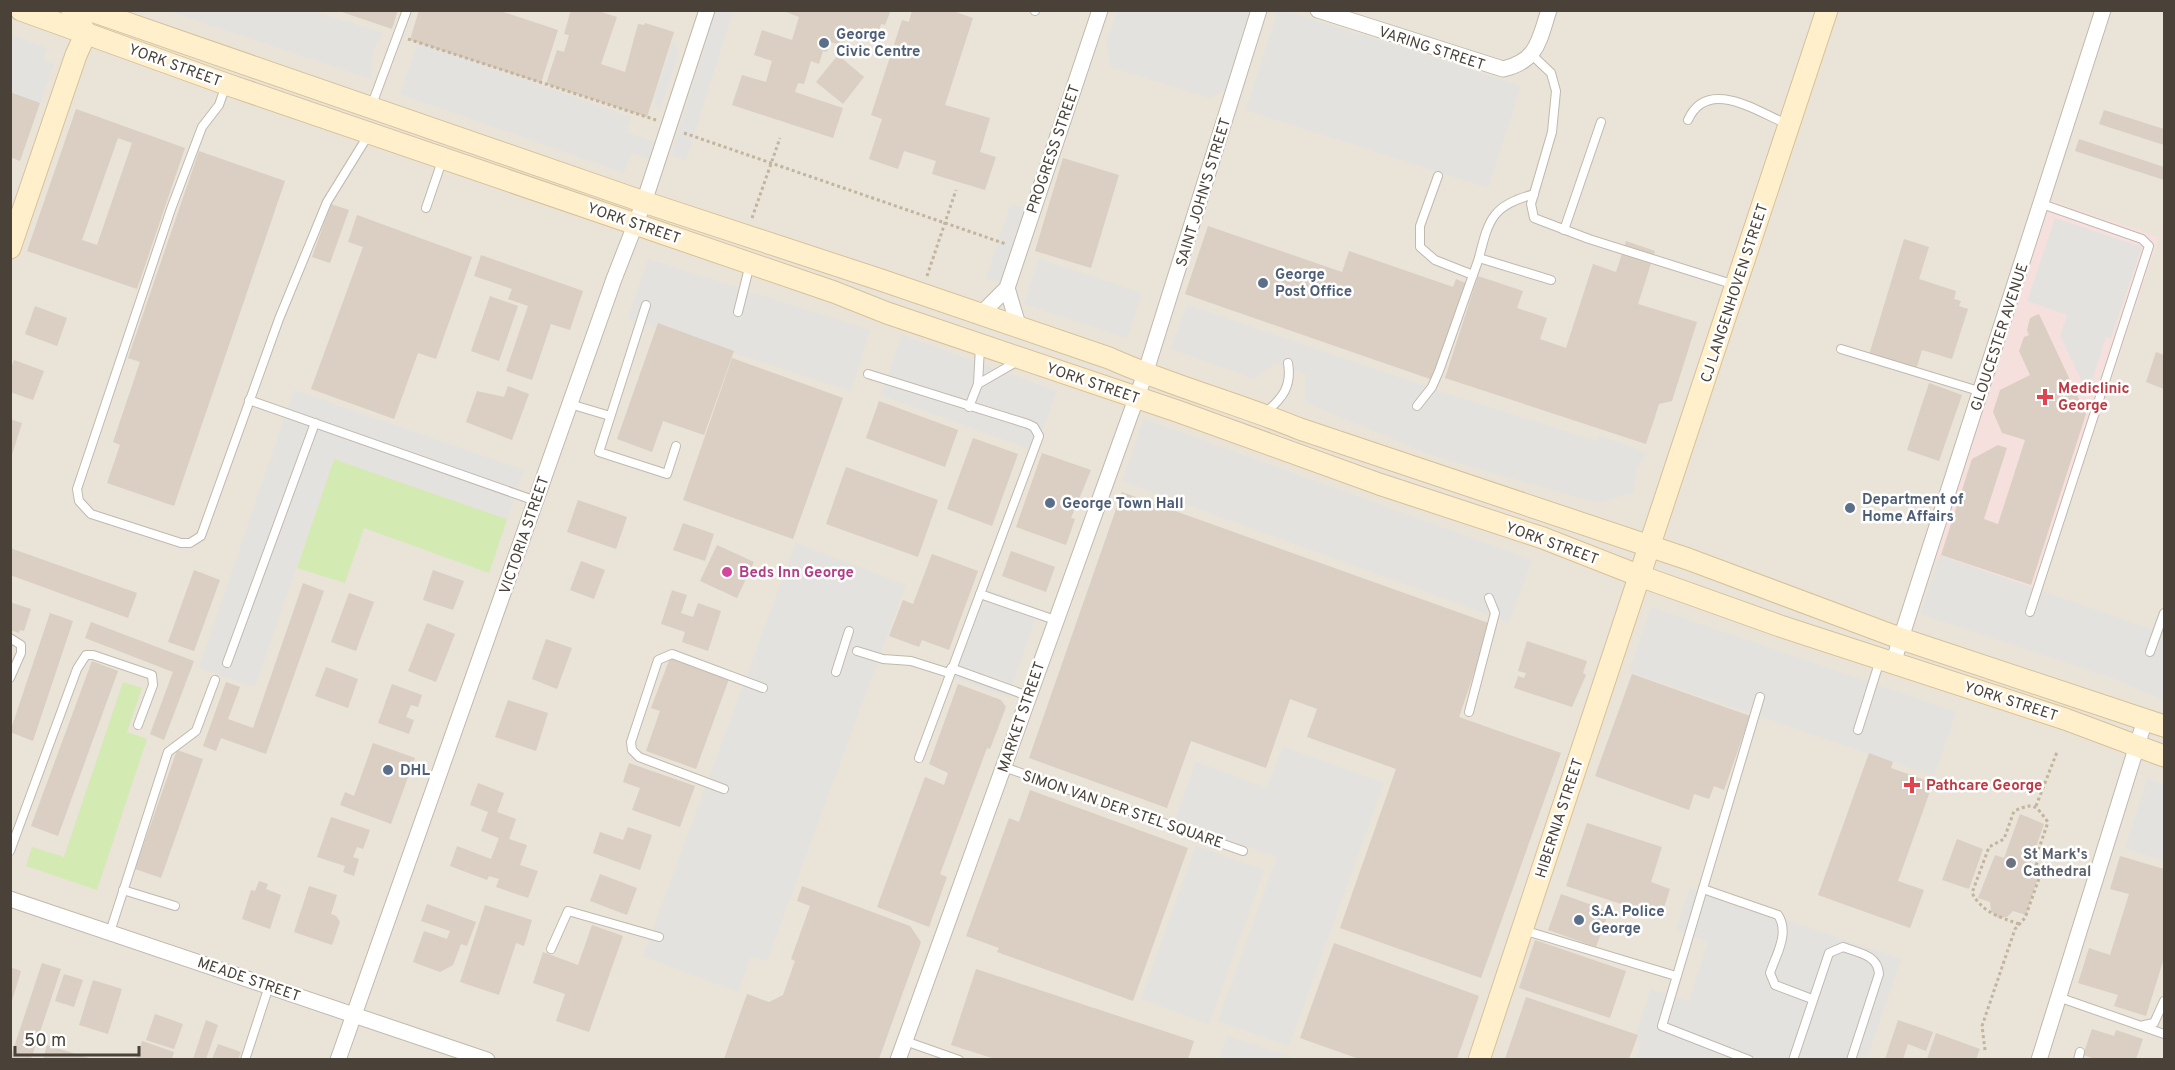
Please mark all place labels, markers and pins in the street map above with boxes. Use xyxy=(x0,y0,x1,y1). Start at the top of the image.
place label: George Civic Centre xyxy=(836,26,920,62)
marker: George Civic Centre xyxy=(817,36,831,50)
place label: George Post Office xyxy=(1275,266,1352,302)
marker: George Post Office xyxy=(1256,276,1270,290)
place label: Mediclinic George xyxy=(2058,380,2130,416)
marker: Mediclinic George xyxy=(2036,388,2054,406)
place label: Department of Home Affairs xyxy=(1862,491,1964,527)
place label: George Town Hall xyxy=(1062,495,1184,514)
marker: George Town Hall xyxy=(1043,496,1057,510)
marker: Department of Home Affairs xyxy=(1843,501,1857,515)
place label: Beds Inn George xyxy=(739,564,854,583)
marker: Beds Inn George xyxy=(720,565,734,579)
place label: DHL xyxy=(400,762,430,781)
marker: DHL xyxy=(381,763,395,777)
marker: Pathcare George xyxy=(1903,776,1921,794)
place label: Pathcare George xyxy=(1926,777,2042,796)
place label: St Mark's Cathedral xyxy=(2023,846,2091,882)
marker: St Mark's Cathedral xyxy=(2004,856,2018,870)
place label: S.A. Police George xyxy=(1591,903,1665,939)
marker: S.A. Police George xyxy=(1572,913,1586,927)

